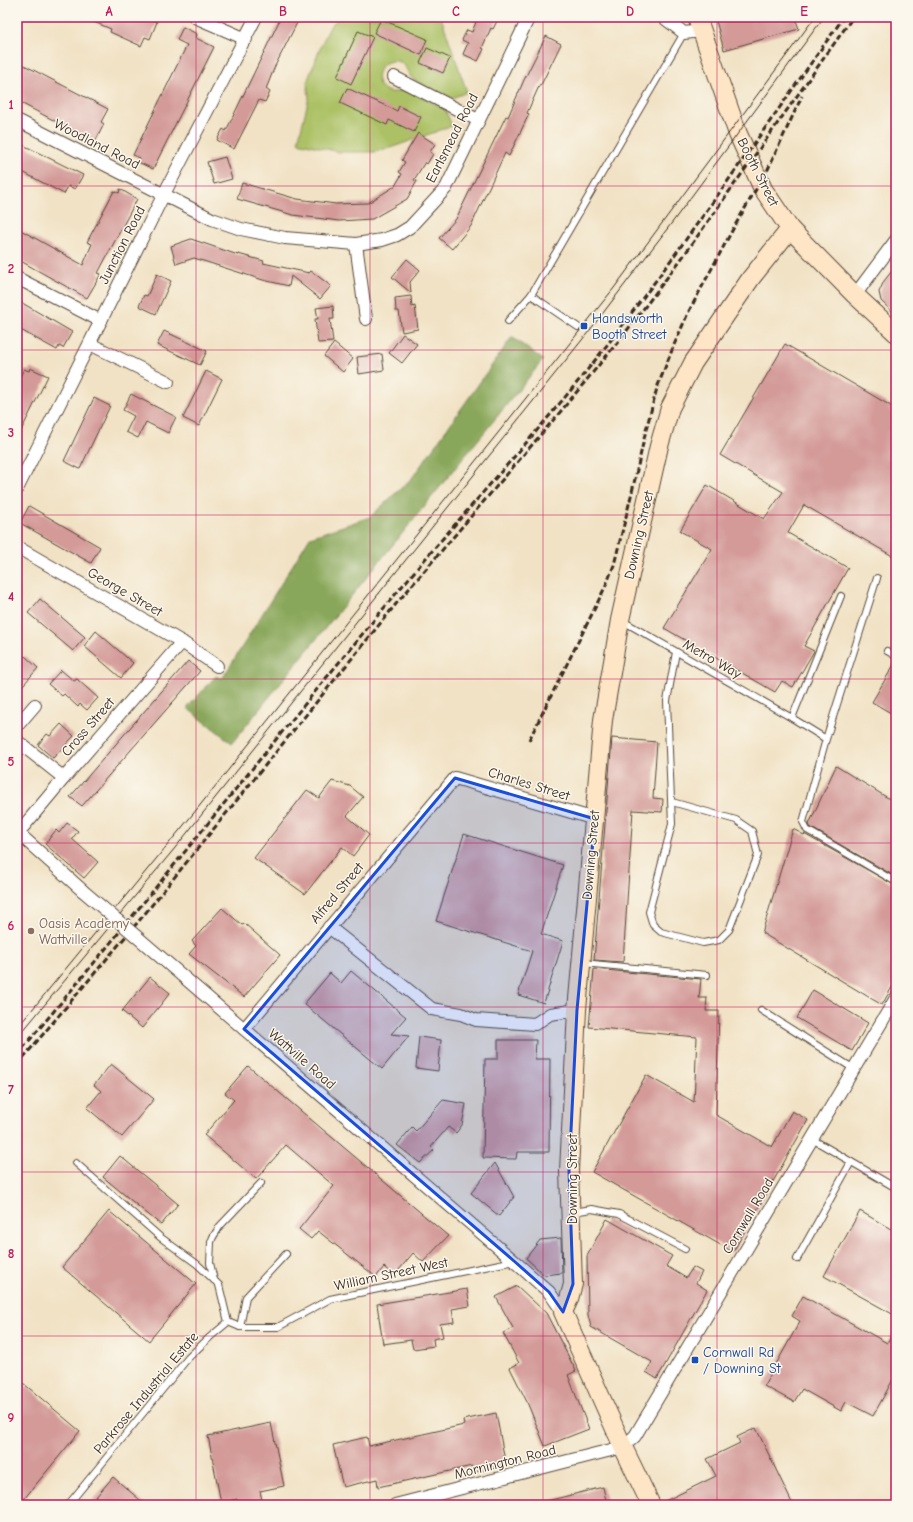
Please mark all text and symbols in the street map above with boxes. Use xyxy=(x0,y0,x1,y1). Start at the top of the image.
text: A xyxy=(105,4,113,19)
text: B xyxy=(279,4,287,19)
text: C xyxy=(452,4,460,19)
text: D xyxy=(626,4,634,19)
text: E xyxy=(800,4,808,19)
street label: Earlsmead Road xyxy=(422,90,482,186)
text: 1 xyxy=(8,97,14,112)
street label: Woodland Road xyxy=(51,115,143,173)
street label: Booth Street xyxy=(733,135,783,210)
street label: Junction Road xyxy=(95,203,149,287)
text: 2 xyxy=(8,261,14,276)
place label: Handsworth Booth Street xyxy=(592,310,668,343)
marker: Handsworth Booth Street xyxy=(579,321,589,331)
text: 3 xyxy=(8,425,14,440)
street label: Downing Street xyxy=(621,488,658,581)
street label: George Street xyxy=(84,564,166,621)
text: 4 xyxy=(8,589,14,604)
street label: Metro Way xyxy=(680,635,745,683)
street label: Cross Street xyxy=(58,693,119,760)
text: 5 xyxy=(8,754,15,769)
street label: Charles Street xyxy=(486,764,573,805)
street label: Downing Street xyxy=(579,808,603,901)
street label: Alfred Street xyxy=(307,858,368,927)
place label: Oasis Academy Wattville xyxy=(39,915,130,948)
text: 6 xyxy=(8,918,15,933)
marker: Oasis Academy Wattville xyxy=(26,926,36,936)
street label: Wattville Road xyxy=(265,1025,339,1093)
text: 7 xyxy=(8,1082,14,1097)
street label: Downing Street xyxy=(564,1133,581,1224)
street label: Cornwall Road xyxy=(719,1175,777,1257)
text: 8 xyxy=(8,1246,14,1261)
street label: William Street West xyxy=(333,1253,450,1294)
street label: Parkrose Industrial Estate xyxy=(90,1329,202,1457)
place label: Cornwall Rd / Downing St xyxy=(703,1344,782,1377)
marker: Cornwall Rd / Downing St xyxy=(690,1355,700,1365)
text: 9 xyxy=(8,1410,15,1425)
street label: Mornington Road xyxy=(452,1441,558,1483)

